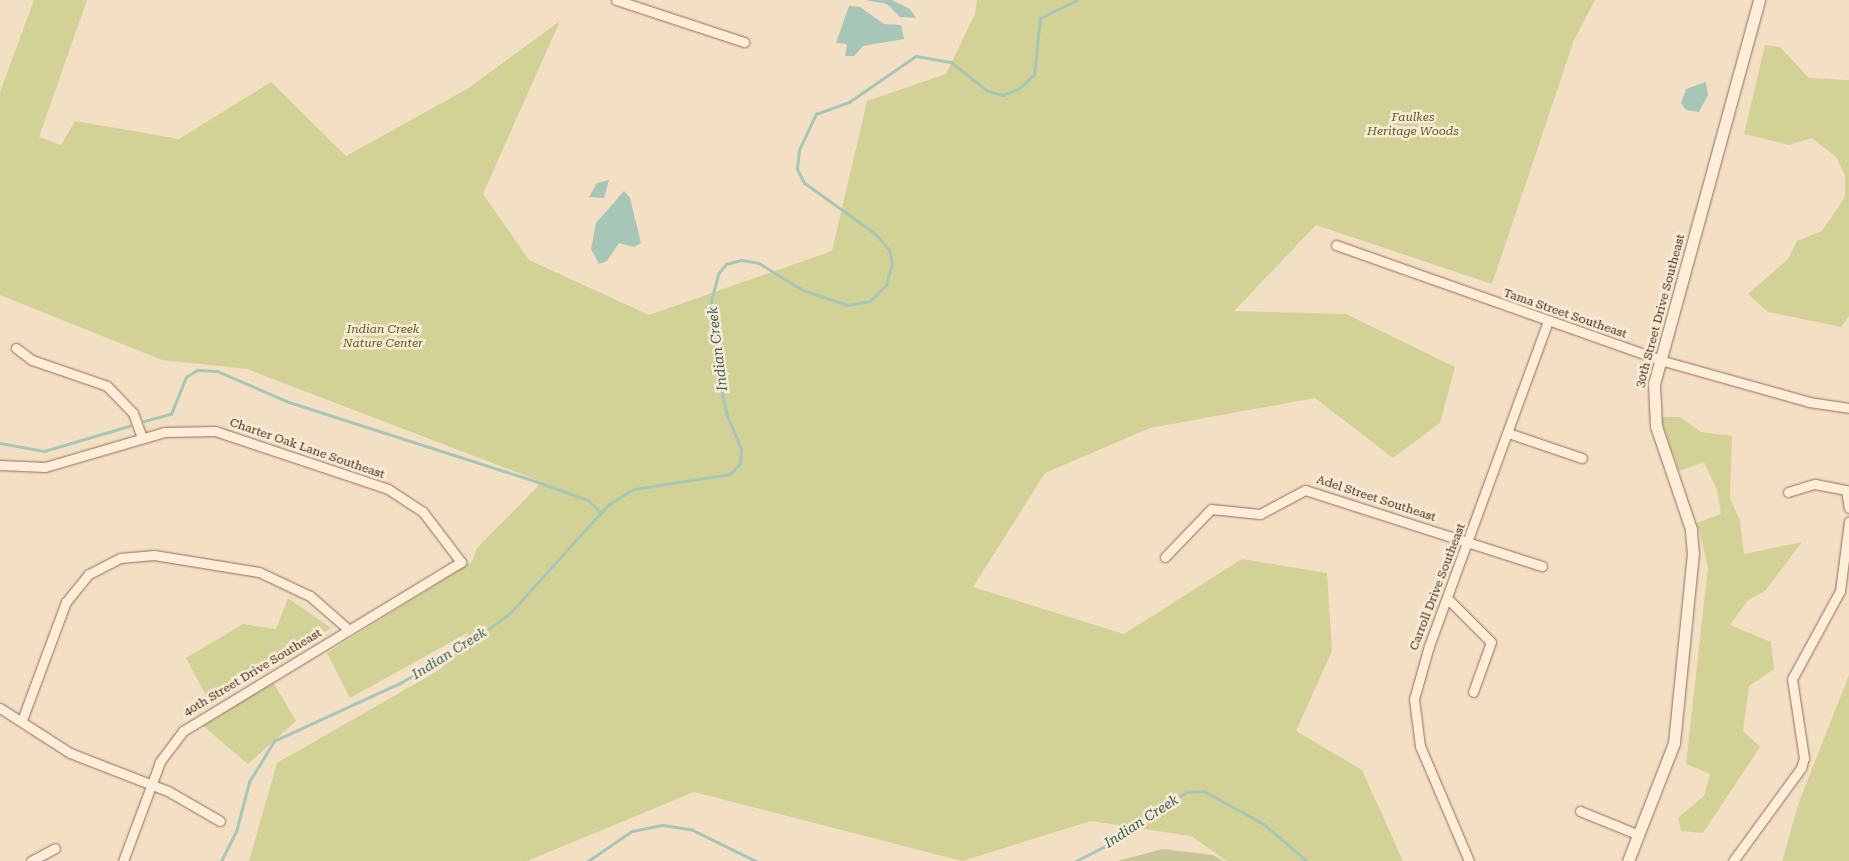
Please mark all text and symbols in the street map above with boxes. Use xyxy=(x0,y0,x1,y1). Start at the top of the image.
park label: Faulkes Heritage Woods xyxy=(1367,111,1459,139)
street label: 30th Street Drive Southeast xyxy=(1634,233,1688,389)
street label: Tama Street Southeast xyxy=(1501,286,1629,342)
water label: Indian Creek xyxy=(703,306,731,392)
park label: Indian Creek Nature Center xyxy=(343,323,423,351)
street label: Charter Oak Lane Southeast xyxy=(228,416,386,482)
street label: Adel Street Southeast xyxy=(1314,473,1438,525)
street label: Carroll Drive Southeast xyxy=(1407,521,1469,653)
water label: Indian Creek xyxy=(409,623,489,683)
street label: 40th Street Drive Southeast xyxy=(181,626,325,720)
water label: Indian Creek xyxy=(1101,791,1181,851)

